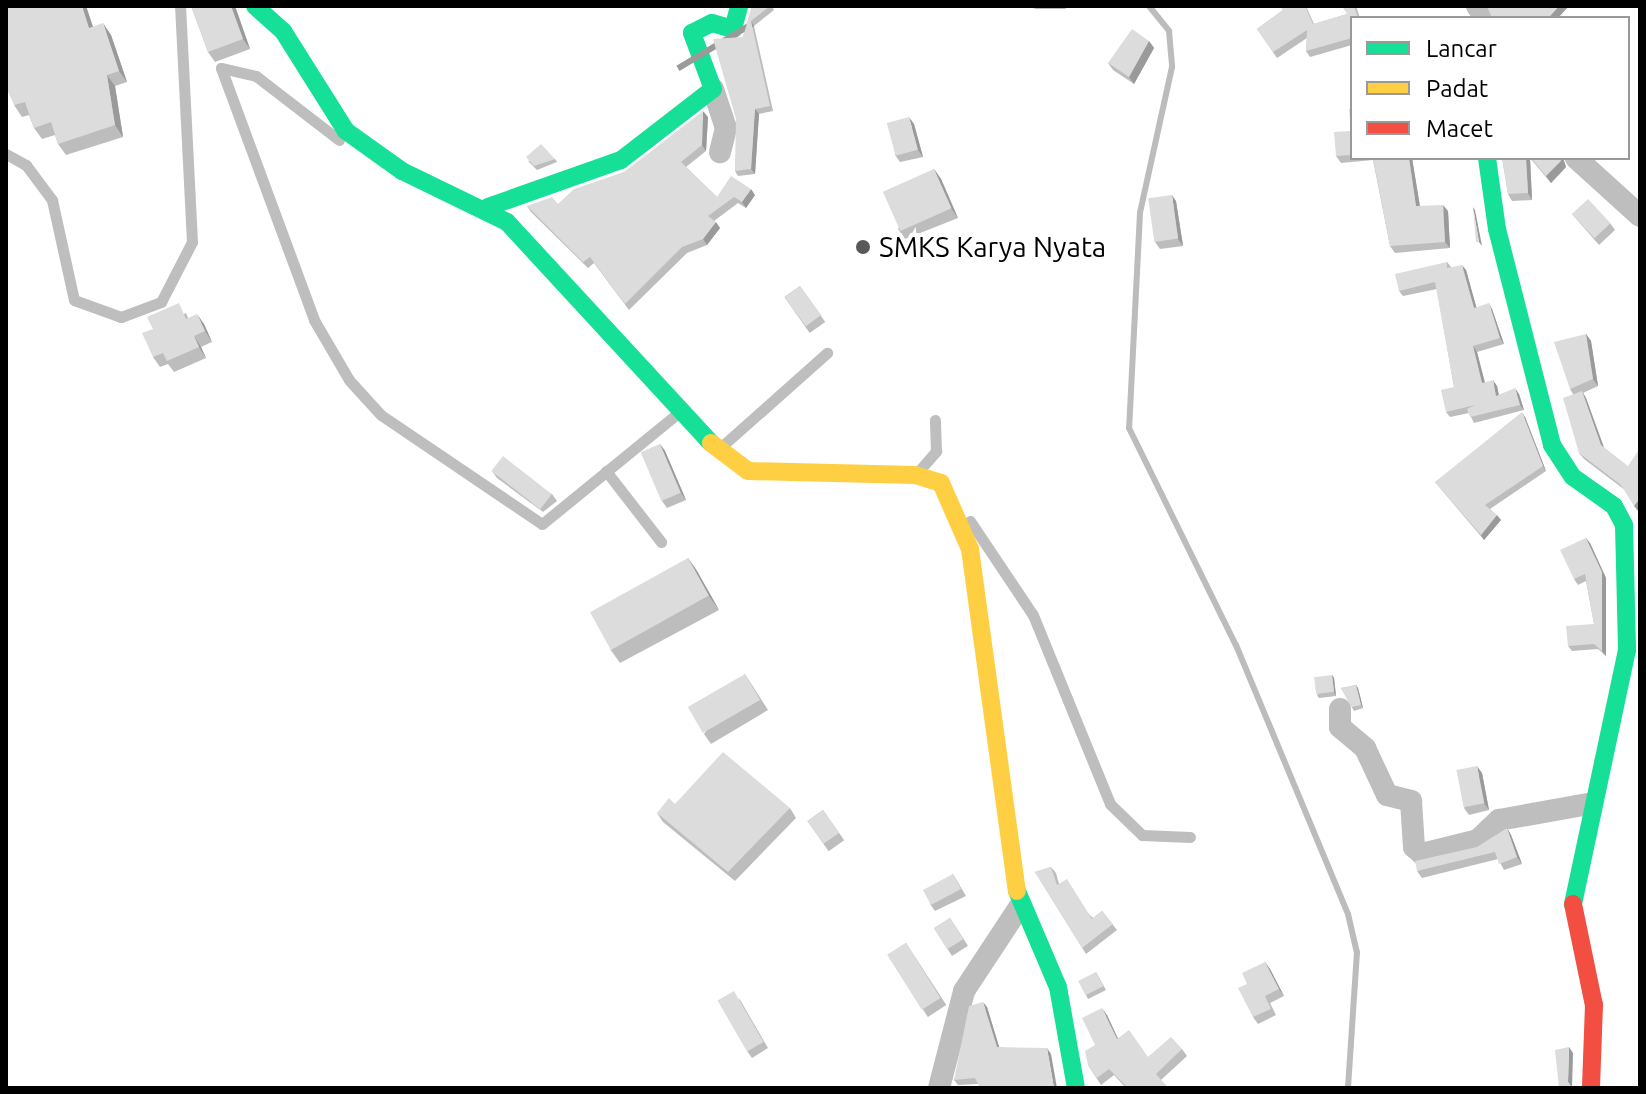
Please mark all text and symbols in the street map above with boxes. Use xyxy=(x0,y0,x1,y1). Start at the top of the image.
legend xyxy=(1350,16,1630,160)
text: Lancar xyxy=(1426,35,1497,62)
text: Padat xyxy=(1426,75,1488,102)
text: Macet xyxy=(1426,115,1493,142)
place label: SMKS Karya Nyata xyxy=(879,230,1106,264)
marker: SMKS Karya Nyata xyxy=(854,238,872,256)

